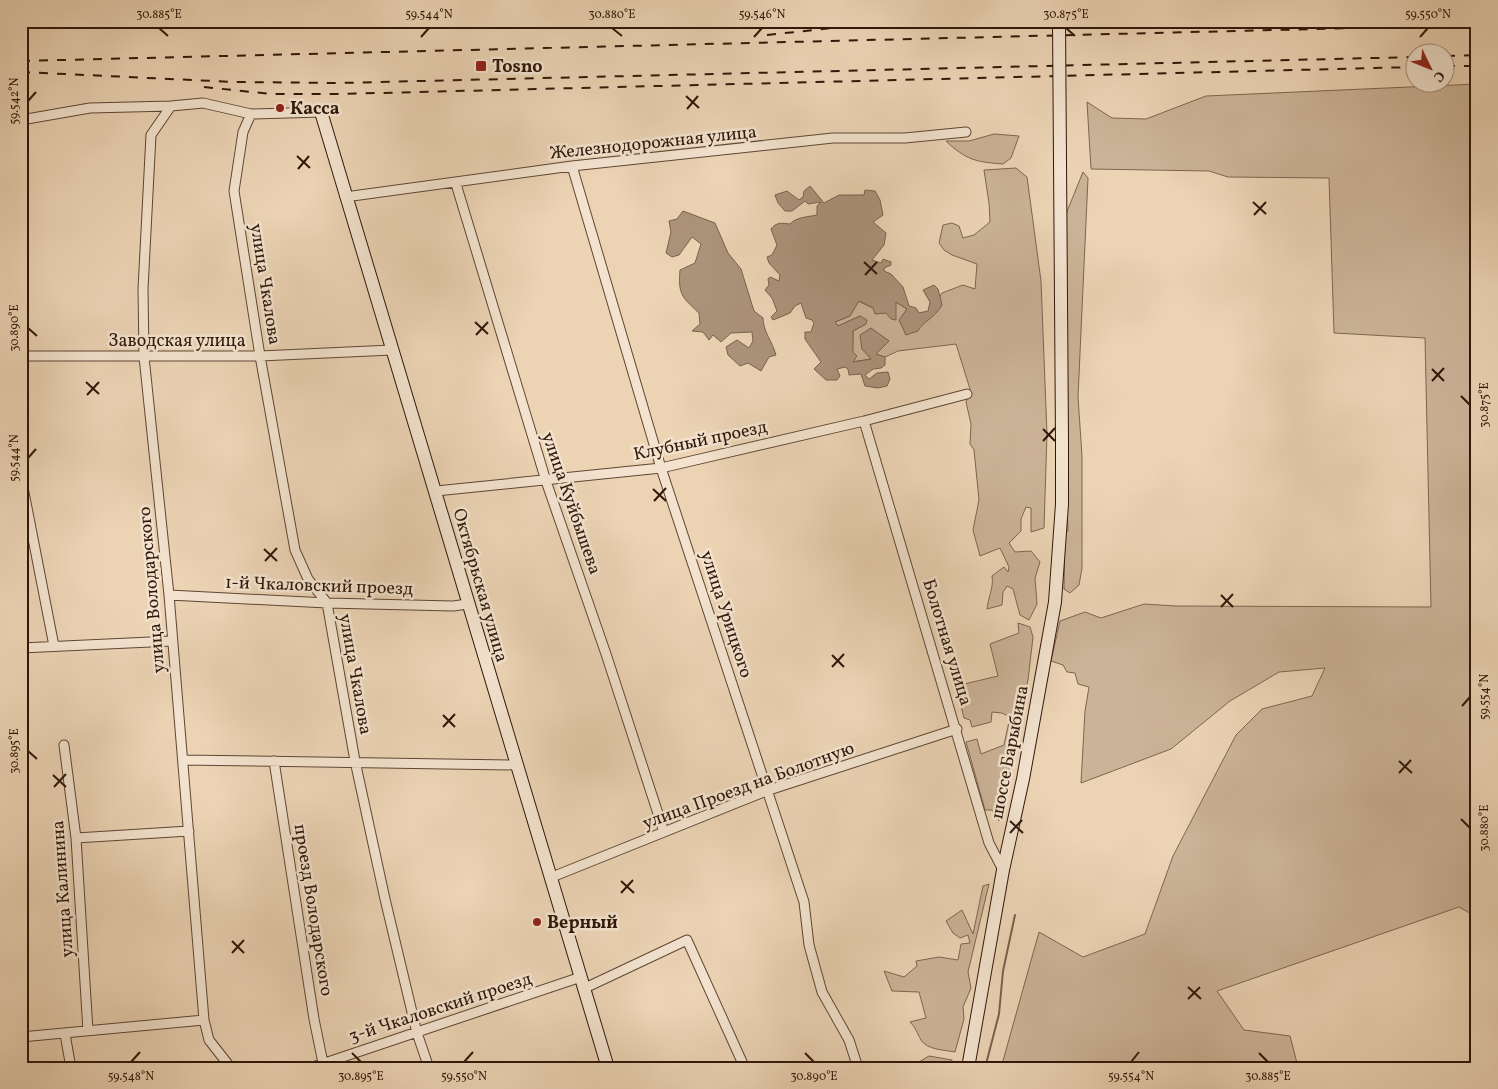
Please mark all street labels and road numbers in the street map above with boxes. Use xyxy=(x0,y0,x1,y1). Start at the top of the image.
street label: Железнодорожная улица xyxy=(548,120,758,167)
street label: улица Чкалова xyxy=(243,222,286,347)
street label: Заводская улица xyxy=(108,329,246,354)
street label: Клубный проезд xyxy=(631,415,770,468)
street label: улица Куйбышева xyxy=(534,429,607,578)
street label: улица Володарского xyxy=(133,506,172,674)
street label: Октябрьская улица xyxy=(446,506,513,665)
street label: улица Урицкого xyxy=(693,547,758,681)
street label: 1-й Чкаловский проезд xyxy=(224,571,413,602)
street label: Болотная улица xyxy=(915,576,978,709)
street label: улица Чкалова xyxy=(332,612,377,737)
street label: шоссе Барыбина xyxy=(985,683,1036,821)
street label: улица Проезд на Болотную xyxy=(639,736,858,836)
street label: улица Калинина xyxy=(46,819,81,958)
street label: проезд Володарского xyxy=(287,822,338,998)
street label: 3-й Чкаловский проезд xyxy=(346,967,535,1050)

